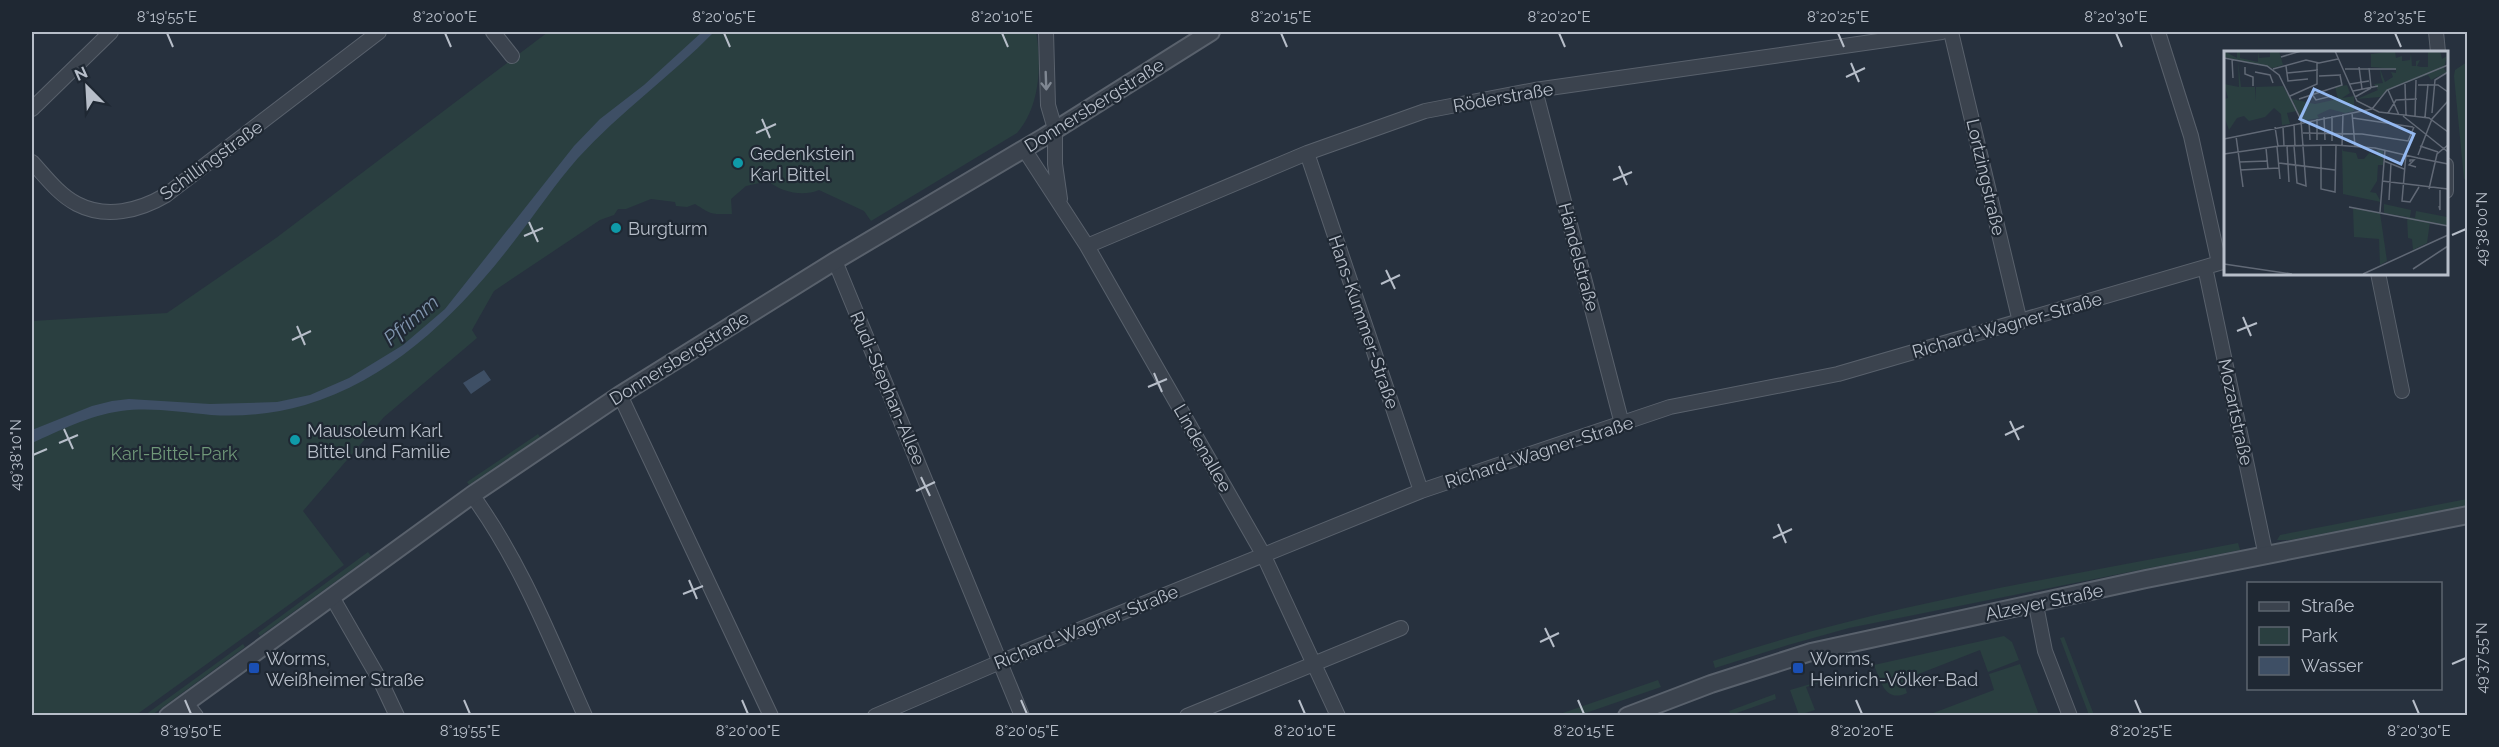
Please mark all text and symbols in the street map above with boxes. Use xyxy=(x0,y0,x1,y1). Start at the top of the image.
text: 8°19'55"E xyxy=(137,8,197,26)
text: 8°20'00"E xyxy=(413,8,477,26)
text: 8°20'05"E xyxy=(692,8,756,26)
text: 8°20'10"E xyxy=(971,8,1033,26)
text: 8°20'15"E xyxy=(1251,8,1311,26)
text: 8°20'20"E xyxy=(1527,8,1591,26)
text: 8°20'25"E xyxy=(1807,8,1869,26)
text: 8°20'30"E xyxy=(2084,8,2148,26)
text: 8°20'35"E xyxy=(2364,8,2426,26)
inset map xyxy=(2224,51,2448,274)
street label: Donnersbergstraße xyxy=(1020,53,1168,156)
north arrow xyxy=(57,57,117,117)
text: N xyxy=(72,63,91,85)
one-way arrow xyxy=(1041,71,1052,91)
street label: Röderstraße xyxy=(1451,78,1555,116)
street label: Schillingstraße xyxy=(156,115,267,204)
street label: Lortzingstraße xyxy=(1962,117,2010,238)
place label: Gedenkstein Karl Bittel xyxy=(750,143,855,185)
marker: Gedenkstein Karl Bittel xyxy=(731,156,745,170)
text: 49°38'00"N xyxy=(2473,192,2491,266)
street label: Händelstraße xyxy=(1554,200,1604,314)
place label: Burgturm xyxy=(628,218,707,239)
marker: Burgturm xyxy=(609,221,623,235)
street label: Hans-Kummer-Straße xyxy=(1324,233,1404,412)
street label: Richard-Wagner-Straße xyxy=(1910,288,2105,362)
water label: Pfrimm xyxy=(379,290,443,350)
street label: Donnersbergstraße xyxy=(605,306,753,409)
street label: Rudi-Stephan-Allee xyxy=(846,308,930,468)
street label: Mozartstraße xyxy=(2214,357,2258,468)
street label: Lindenallee xyxy=(1169,400,1237,496)
street label: Richard-Wagner-Straße xyxy=(1442,412,1636,492)
text: 49°38'10"N xyxy=(7,419,25,491)
place label: Mausoleum Karl Bittel und Familie xyxy=(307,420,451,462)
marker: Mausoleum Karl Bittel und Familie xyxy=(288,433,302,447)
park label: Karl-Bittel-Park xyxy=(110,443,238,464)
street label: Alzeyer Straße xyxy=(1983,579,2105,625)
street label: Richard-Wagner-Straße xyxy=(991,580,1181,674)
legend xyxy=(2247,582,2442,690)
text: Straße xyxy=(2301,595,2355,616)
text: 49°37'55"N xyxy=(2473,622,2491,694)
text: Park xyxy=(2301,625,2338,646)
place label: Worms, Weißheimer Straße xyxy=(266,648,424,690)
place label: Worms, Heinrich-Völker-Bad xyxy=(1810,648,1978,690)
text: Wasser xyxy=(2301,655,2364,676)
marker: Worms, Weißheimer Straße xyxy=(247,661,261,675)
marker: Worms, Heinrich-Völker-Bad xyxy=(1791,661,1805,675)
text: 8°19'50"E xyxy=(160,722,222,740)
text: 8°19'55"E xyxy=(440,722,500,740)
text: 8°20'00"E xyxy=(716,722,780,740)
text: 8°20'05"E xyxy=(995,722,1059,740)
text: 8°20'10"E xyxy=(1274,722,1336,740)
text: 8°20'15"E xyxy=(1554,722,1614,740)
text: 8°20'20"E xyxy=(1830,722,1894,740)
text: 8°20'25"E xyxy=(2110,722,2172,740)
text: 8°20'30"E xyxy=(2387,722,2451,740)

